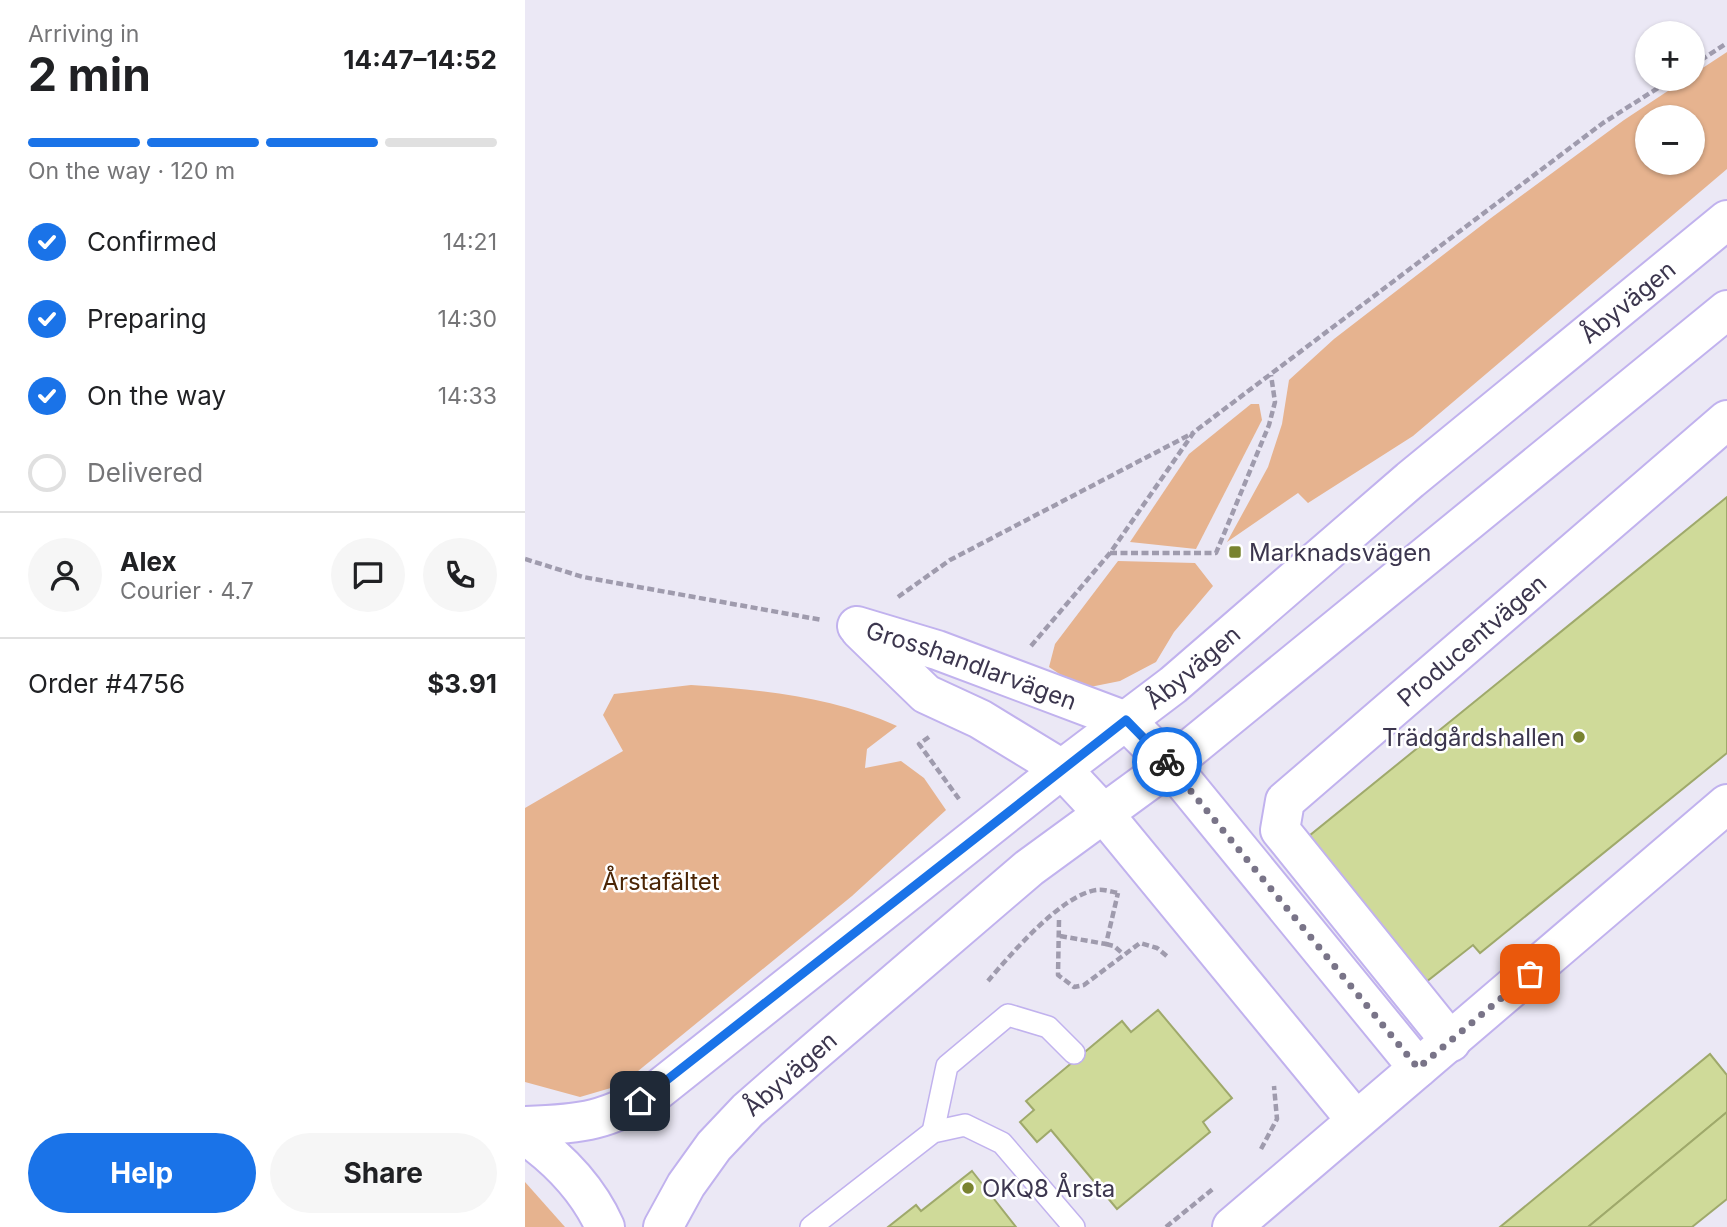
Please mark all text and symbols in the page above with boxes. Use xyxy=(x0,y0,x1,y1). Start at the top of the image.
text: Arriving in xyxy=(28,20,139,48)
map controls xyxy=(1635,21,1705,175)
button: + xyxy=(1635,21,1705,91)
text: 14:47–14:52 xyxy=(343,44,497,75)
text: 2 min xyxy=(28,46,151,102)
button: − xyxy=(1635,105,1705,175)
text: On the way · 120 m xyxy=(28,157,235,185)
icon: check xyxy=(28,223,66,261)
text: Confirmed xyxy=(87,226,217,257)
text: 14:21 xyxy=(443,228,497,256)
street label: Åbyvägen xyxy=(1573,254,1681,349)
icon: check xyxy=(28,300,66,338)
text: Preparing xyxy=(87,303,207,334)
text: 14:30 xyxy=(437,305,497,333)
icon: check xyxy=(28,377,66,415)
text: On the way xyxy=(87,380,226,411)
text: 14:33 xyxy=(438,382,497,410)
text: Delivered xyxy=(87,457,203,488)
button: person xyxy=(28,538,102,612)
button: chat xyxy=(331,538,405,612)
button: phone xyxy=(423,538,497,612)
place label: Marknadsvägen xyxy=(1249,538,1432,567)
marker: Marknadsvägen xyxy=(1227,544,1243,560)
text: Alex xyxy=(120,546,177,577)
street label: Producentvägen xyxy=(1391,568,1552,712)
text: Courier · 4.7 xyxy=(120,577,254,605)
street label: Grosshandlarvägen xyxy=(863,615,1081,716)
street label: Åbyvägen xyxy=(1139,619,1246,715)
text: Order #4756 xyxy=(28,668,185,699)
text: $3.91 xyxy=(427,668,497,699)
place label: Trädgårdshallen xyxy=(1382,723,1565,752)
courier xyxy=(1132,727,1202,797)
marker: Trädgårdshallen xyxy=(1571,729,1587,745)
icon: bike xyxy=(1148,743,1186,781)
park label: Årstafältet xyxy=(602,865,720,896)
pin xyxy=(1500,944,1560,1004)
icon: bag xyxy=(1511,955,1549,993)
street label: Åbyvägen xyxy=(736,1025,842,1122)
pin xyxy=(610,1071,670,1131)
icon: home xyxy=(621,1082,659,1120)
button: Help xyxy=(28,1133,256,1213)
button: Share xyxy=(270,1133,497,1213)
place label: OKQ8 Årsta xyxy=(982,1172,1115,1203)
marker: OKQ8 Årsta xyxy=(960,1180,976,1196)

